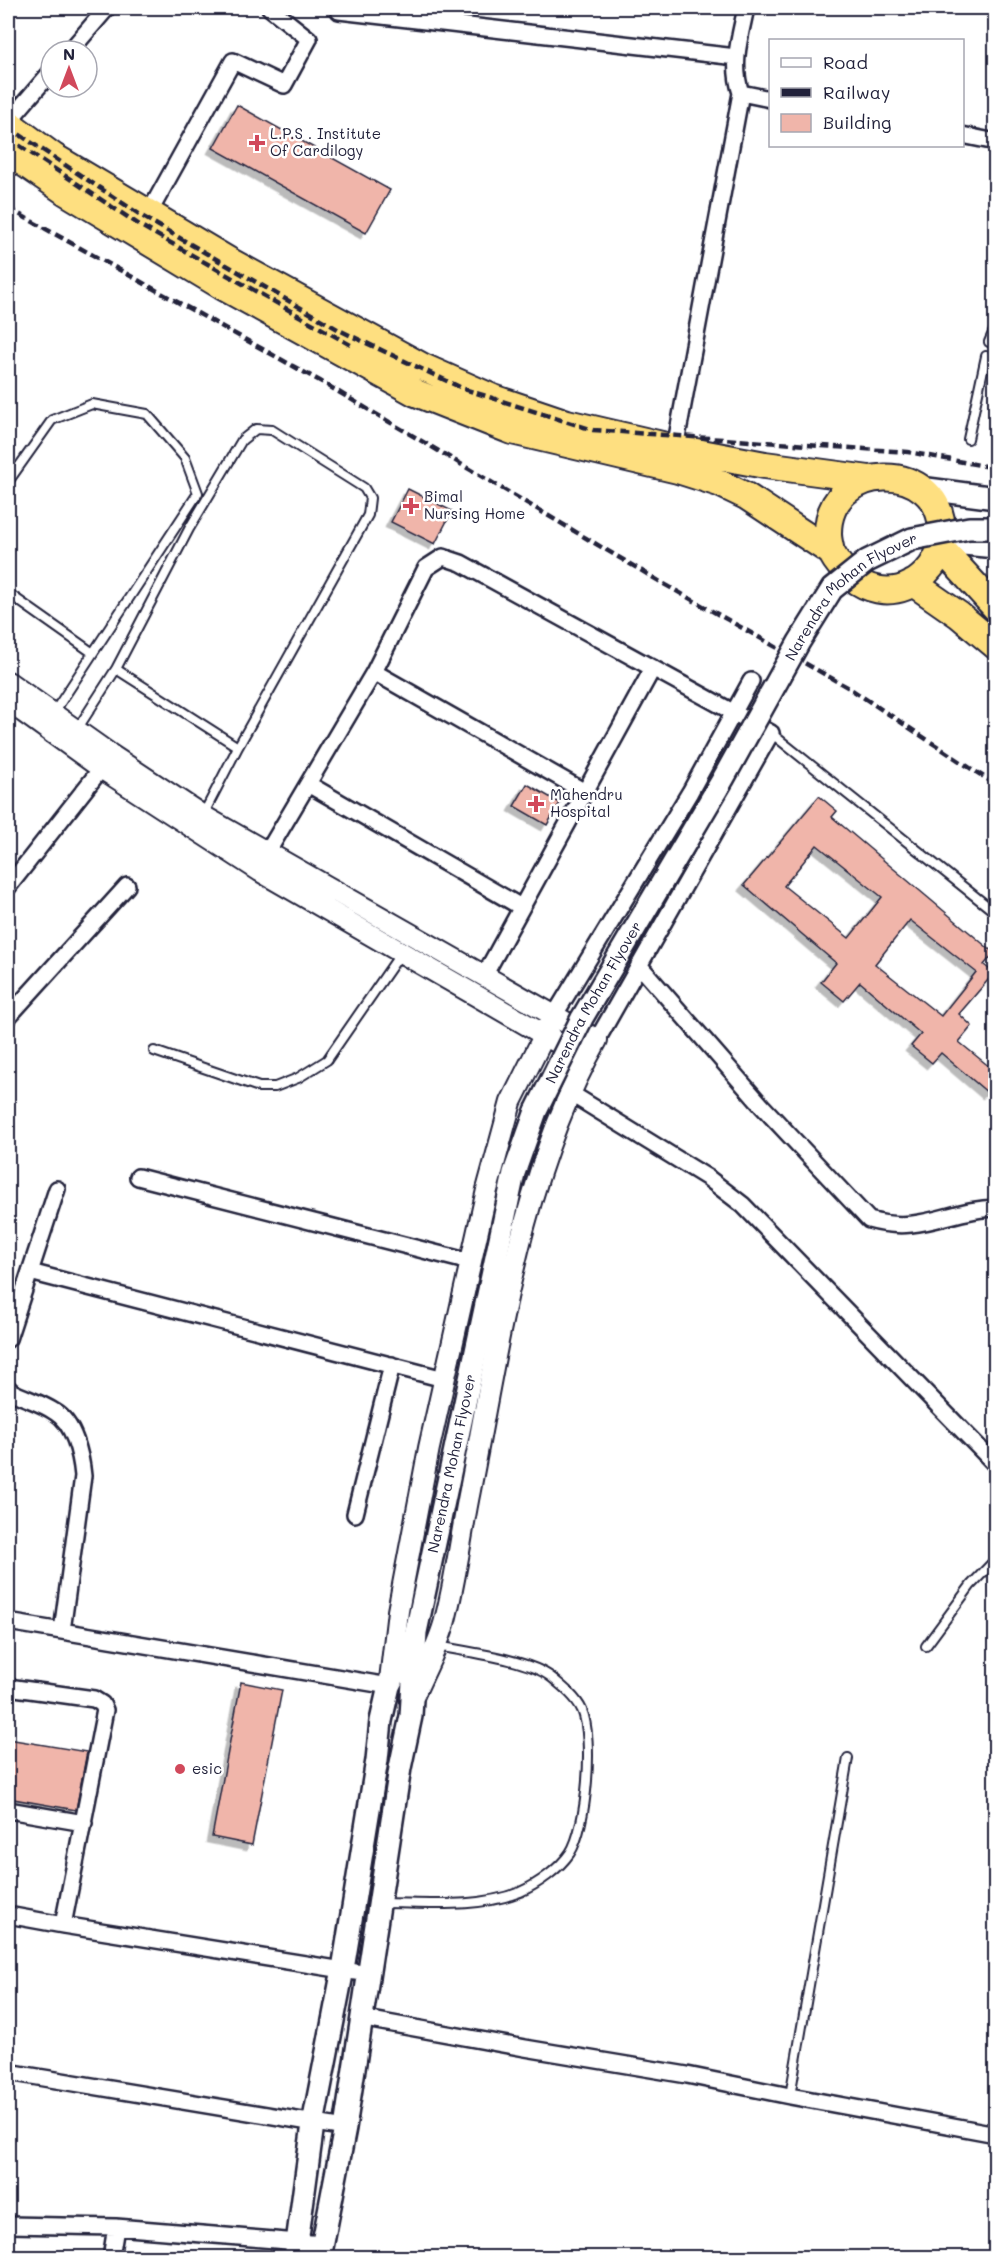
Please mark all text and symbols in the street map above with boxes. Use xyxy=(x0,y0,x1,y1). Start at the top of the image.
north arrow xyxy=(39,39,99,99)
legend xyxy=(769,39,964,147)
text: N xyxy=(63,43,75,64)
text: Road xyxy=(823,50,868,74)
text: Railway xyxy=(823,80,890,104)
text: Building xyxy=(823,110,891,134)
place label: L.P.S . Institute Of Cardilogy xyxy=(270,123,381,160)
marker: L.P.S . Institute Of Cardilogy xyxy=(248,134,266,152)
place label: Bimal Nursing Home xyxy=(424,486,525,523)
marker: Bimal Nursing Home xyxy=(402,497,420,515)
street label: Narendra Mohan Flyover xyxy=(780,527,919,664)
place label: Mahendru Hospital xyxy=(550,784,623,821)
marker: Mahendru Hospital xyxy=(527,795,545,813)
street label: Narendra Mohan Flyover xyxy=(540,917,646,1086)
street label: Narendra Mohan Flyover xyxy=(422,1372,480,1555)
place label: esic xyxy=(192,1758,222,1778)
marker: esic xyxy=(173,1762,187,1776)

